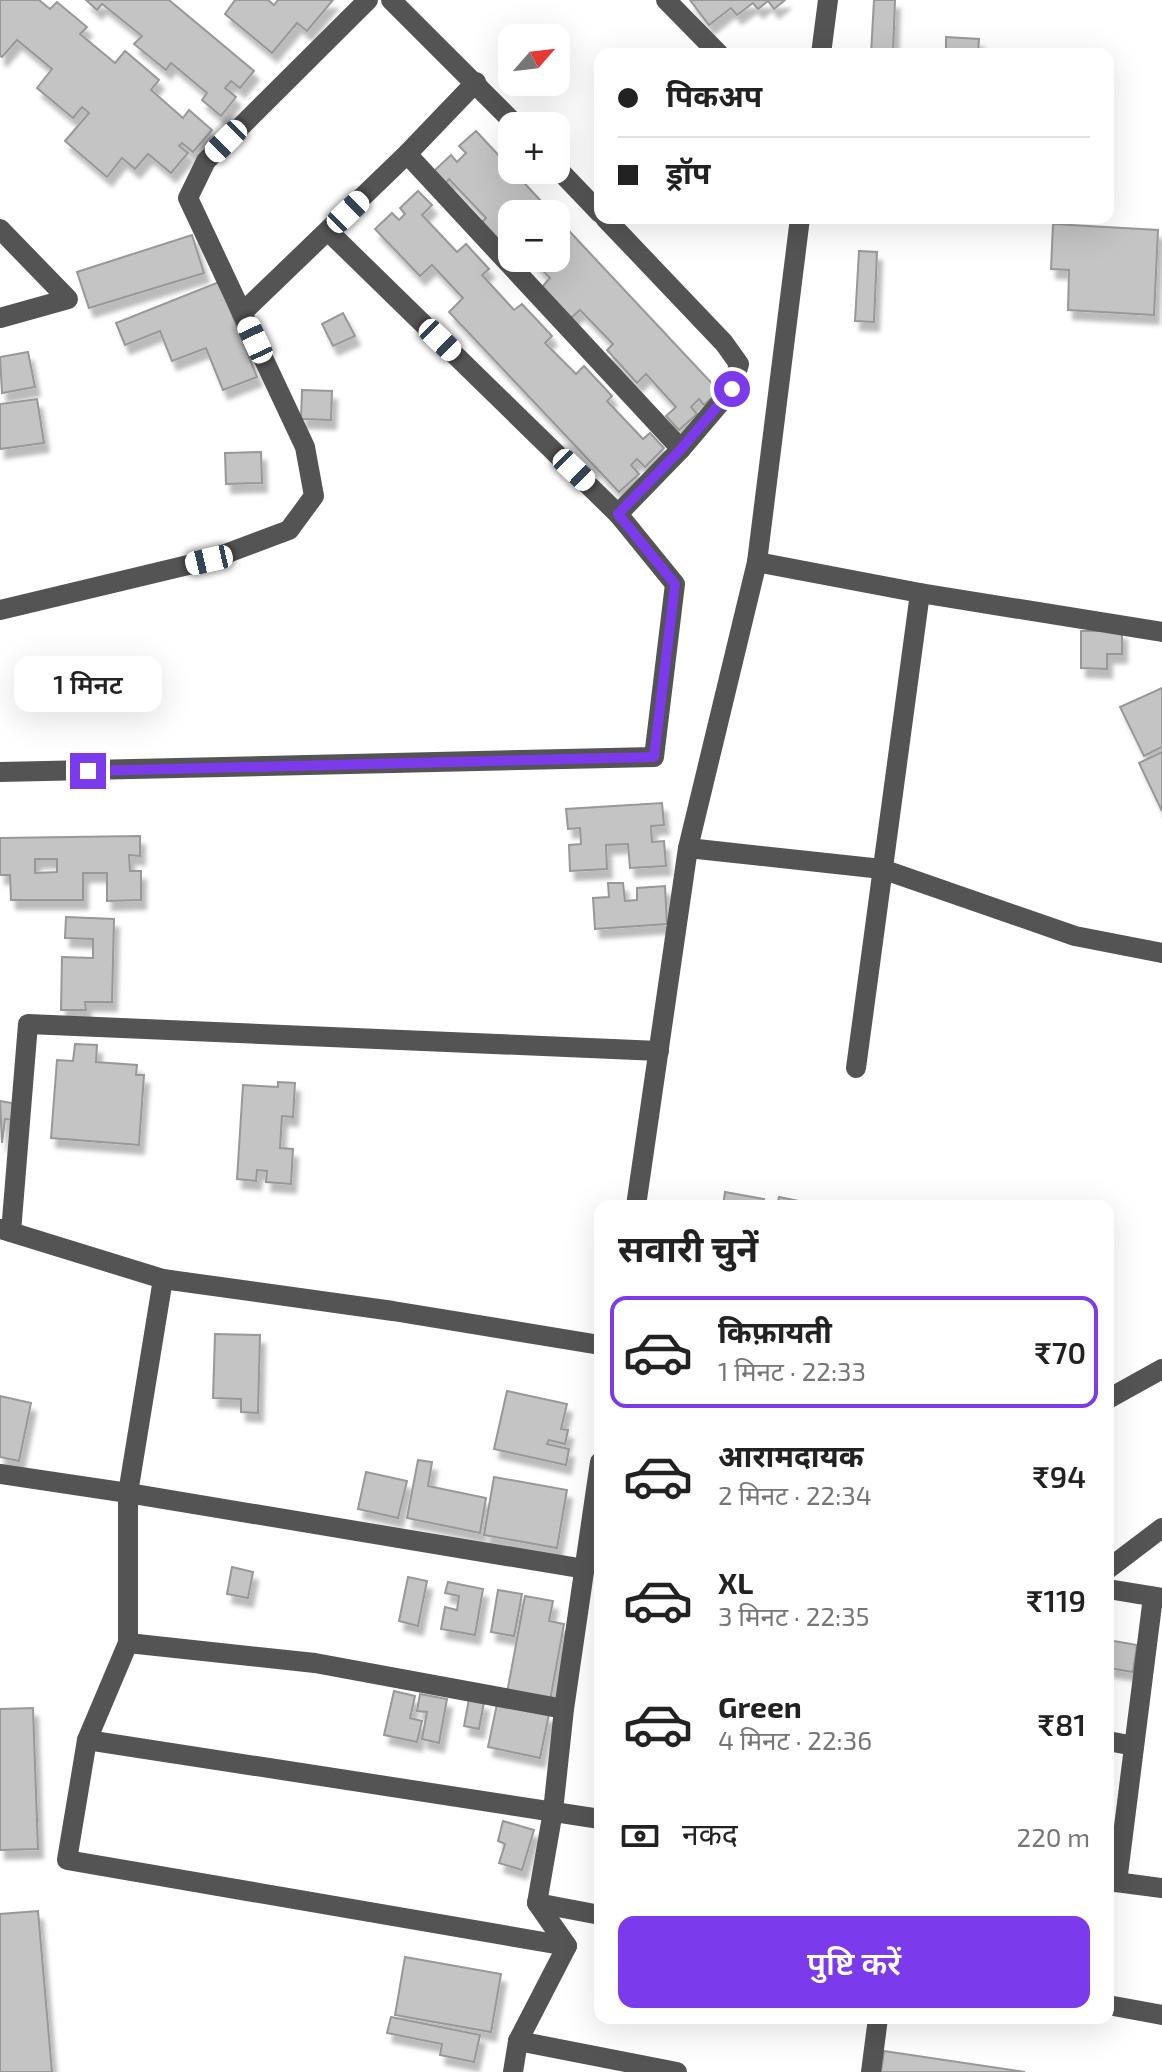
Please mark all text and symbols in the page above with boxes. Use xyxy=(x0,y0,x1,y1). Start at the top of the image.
north arrow xyxy=(498,24,570,96)
map controls xyxy=(498,24,570,272)
text: पिकअप xyxy=(666,77,762,113)
button: + xyxy=(498,112,570,184)
car xyxy=(201,116,251,166)
text: ड्रॉप xyxy=(666,154,710,190)
car xyxy=(322,187,374,237)
button: − xyxy=(498,200,570,272)
car xyxy=(234,313,276,367)
car xyxy=(414,315,466,365)
route start xyxy=(714,371,750,407)
car xyxy=(548,445,600,495)
car xyxy=(183,543,235,577)
callout: 1 मिनट xyxy=(14,655,162,711)
text: 1 मिनट xyxy=(53,668,123,699)
route end xyxy=(70,753,106,789)
text: सवारी चुनें xyxy=(618,1226,758,1269)
text: किफ़ायती xyxy=(718,1313,832,1349)
icon: car xyxy=(622,1316,694,1388)
text: ₹70 xyxy=(1034,1334,1086,1370)
text: 1 मिनट · 22:33 xyxy=(718,1355,866,1386)
text: आरामदायक xyxy=(718,1437,864,1473)
icon: car xyxy=(622,1440,694,1512)
text: ₹94 xyxy=(1032,1458,1086,1494)
text: 2 मिनट · 22:34 xyxy=(718,1479,872,1510)
icon: car xyxy=(622,1564,694,1636)
text: XL xyxy=(718,1564,753,1600)
text: ₹119 xyxy=(1026,1582,1086,1618)
text: 3 मिनट · 22:35 xyxy=(718,1600,870,1631)
icon: car xyxy=(622,1688,694,1760)
text: Green xyxy=(718,1688,802,1724)
text: ₹81 xyxy=(1038,1706,1086,1742)
text: 4 मिनट · 22:36 xyxy=(718,1724,872,1755)
icon: cash xyxy=(618,1814,662,1858)
text: नकद xyxy=(682,1815,738,1851)
text: 220 m xyxy=(1017,1821,1090,1852)
button: पुष्टि करें xyxy=(618,1916,1090,2008)

